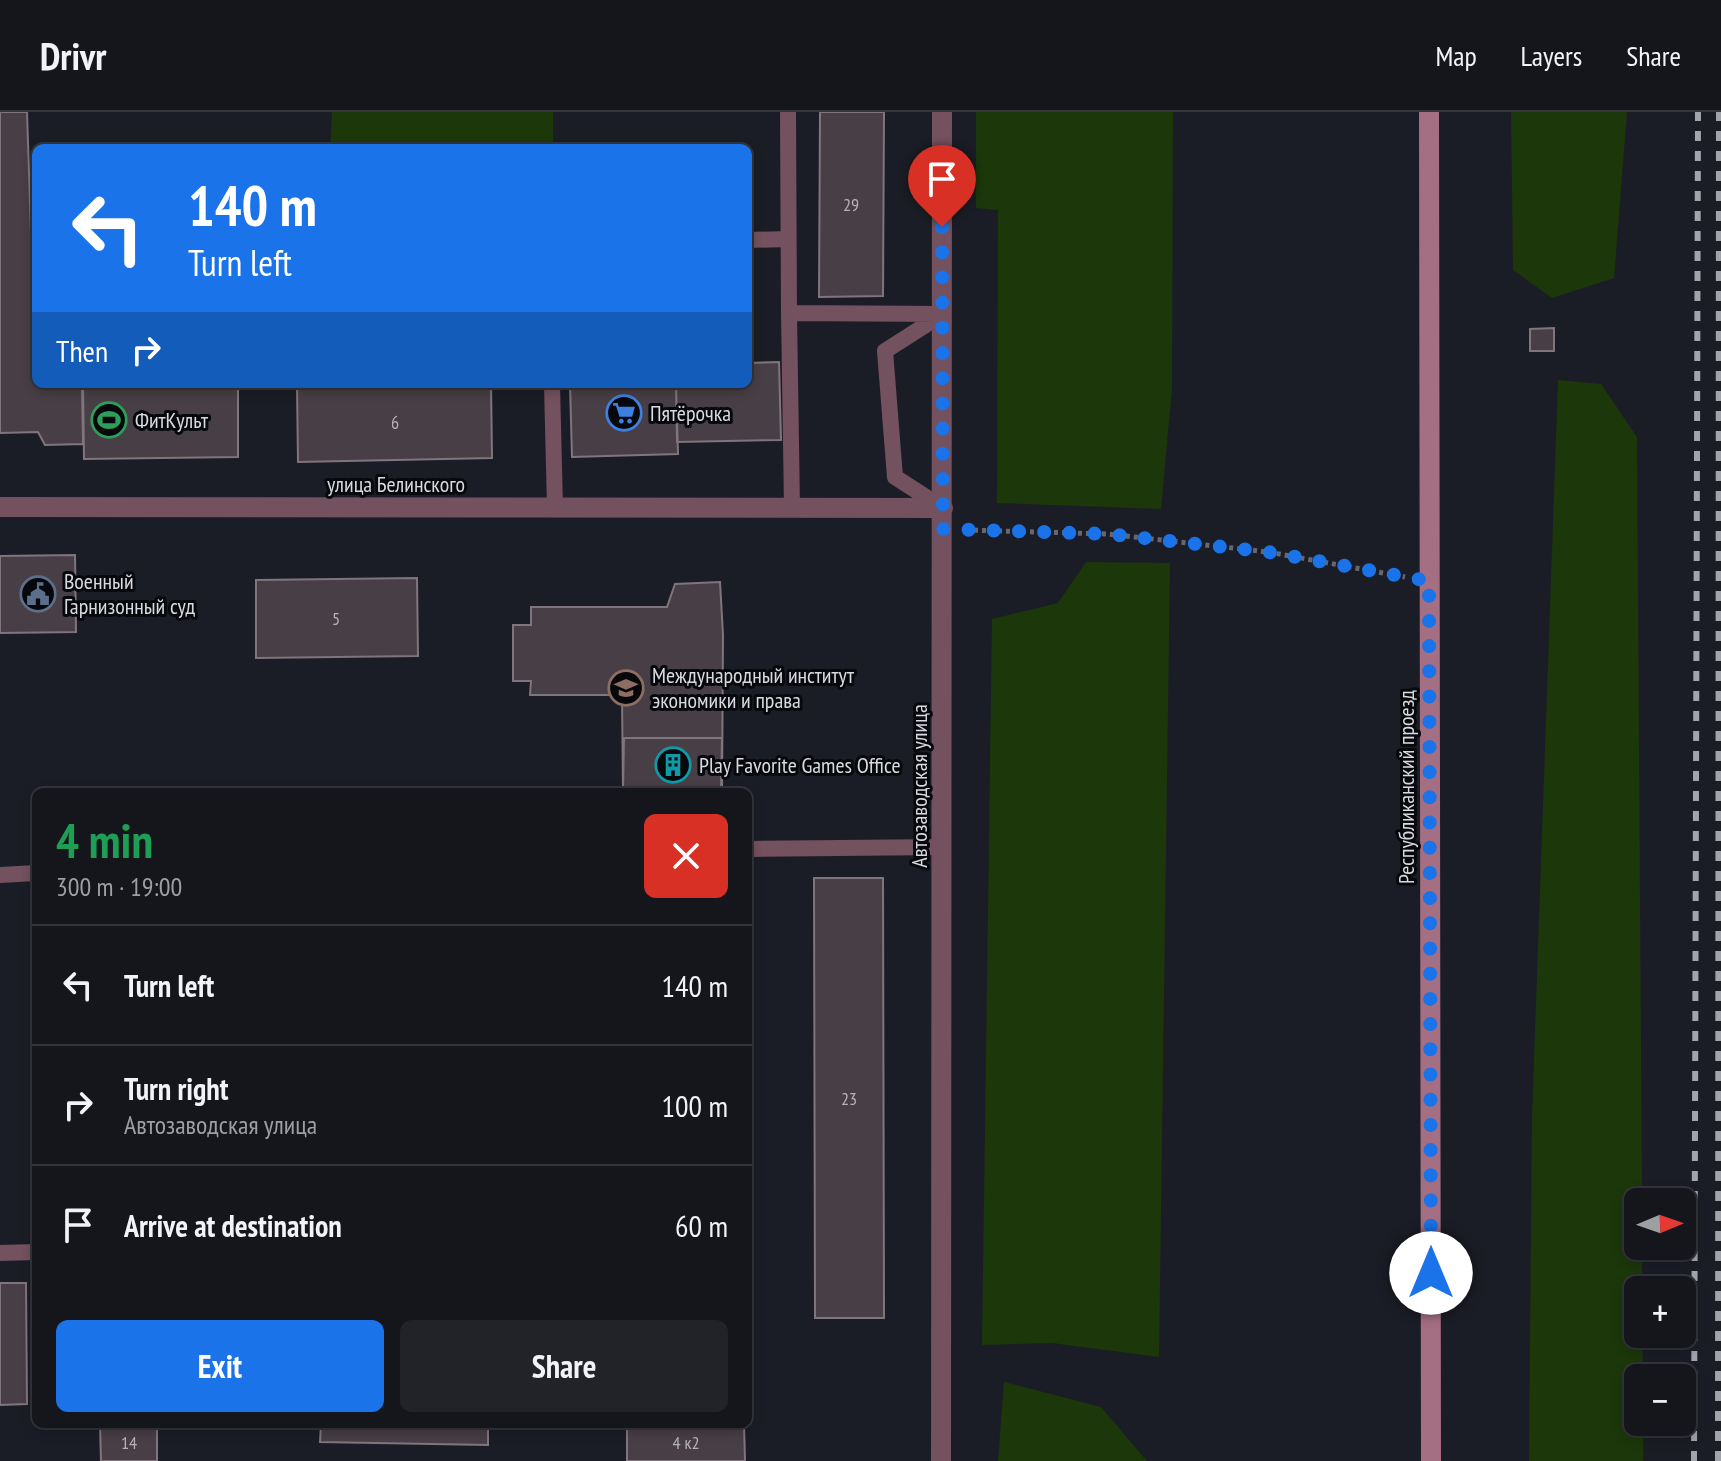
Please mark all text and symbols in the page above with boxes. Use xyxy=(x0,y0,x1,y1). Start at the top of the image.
text: Drivr xyxy=(40,31,106,80)
text: Map xyxy=(1435,37,1477,74)
text: Layers xyxy=(1521,37,1582,74)
text: Share xyxy=(1626,37,1681,74)
pin xyxy=(908,145,976,227)
icon: arrive xyxy=(920,157,964,201)
text: 140 m xyxy=(188,169,317,241)
icon: left xyxy=(56,176,160,280)
house number: 29 xyxy=(843,193,859,216)
text: Turn left xyxy=(188,239,292,286)
icon: right xyxy=(124,328,168,372)
text: Then xyxy=(56,331,108,370)
supermarket icon: Пятёрочка xyxy=(605,394,643,432)
place label: Пятёрочка xyxy=(650,399,731,427)
sports icon: ФитКульт xyxy=(90,401,128,439)
place label: ФитКульт xyxy=(135,406,209,434)
house number: 6 xyxy=(391,411,399,434)
street label: улица Белинского xyxy=(327,470,465,498)
place label: Военный Гарнизонный суд xyxy=(64,567,195,620)
public building icon: Военный Гарнизонный суд xyxy=(19,575,57,613)
house number: 5 xyxy=(332,607,340,630)
place label: Международный институт экономики и права xyxy=(652,661,855,714)
school or university icon: Международный институт экономики и права xyxy=(607,669,645,707)
street label: Республиканский проезд xyxy=(1392,690,1420,884)
street label: Автозаводская улица xyxy=(905,704,933,868)
building icon: Play Favorite Games Office xyxy=(654,746,692,784)
place label: Play Favorite Games Office xyxy=(699,751,901,779)
text: 4 min xyxy=(56,809,153,871)
button: close xyxy=(644,814,728,898)
text: 300 m · 19:00 xyxy=(56,870,182,903)
icon: left xyxy=(56,963,100,1007)
text: Turn left xyxy=(124,966,214,1005)
text: 140 m xyxy=(662,966,728,1005)
text: Turn right xyxy=(124,1069,228,1108)
icon: right xyxy=(56,1083,100,1127)
text: 100 m xyxy=(662,1086,728,1125)
house number: 23 xyxy=(841,1087,857,1110)
text: Автозаводская улица xyxy=(124,1108,317,1141)
north arrow xyxy=(1624,1188,1696,1260)
map controls xyxy=(1624,1188,1696,1436)
icon: arrive xyxy=(56,1203,100,1247)
text: Arrive at destination xyxy=(124,1206,342,1245)
text: 60 m xyxy=(675,1206,728,1245)
position arrow xyxy=(1389,1231,1473,1315)
button: + xyxy=(1624,1276,1696,1348)
button: Exit xyxy=(56,1320,384,1412)
button: Share xyxy=(400,1320,728,1412)
button: − xyxy=(1624,1364,1696,1436)
house number: 14 xyxy=(121,1431,137,1454)
house number: 4 к2 xyxy=(673,1431,699,1454)

